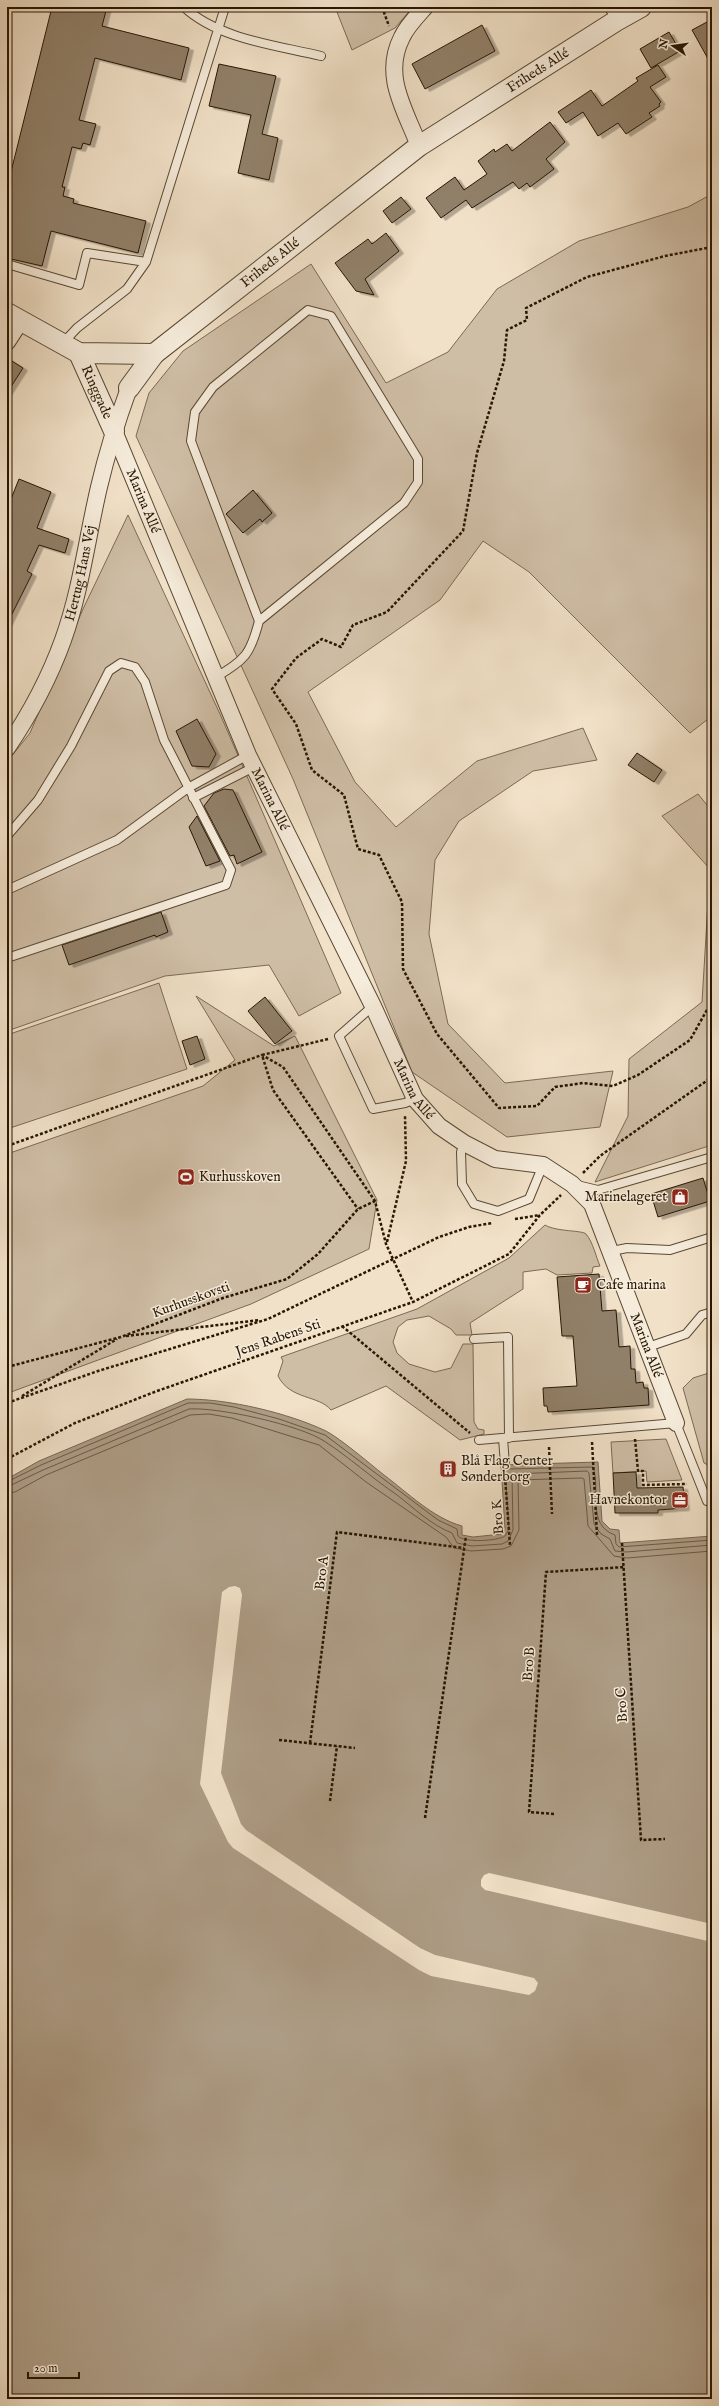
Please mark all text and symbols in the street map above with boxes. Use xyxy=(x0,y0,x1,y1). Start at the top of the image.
north arrow xyxy=(653,26,693,66)
text: N xyxy=(656,37,672,51)
street label: Friheds Allé xyxy=(503,44,573,97)
street label: Friheds Allé xyxy=(237,234,304,292)
street label: Ringgade xyxy=(77,363,117,422)
street label: Marina Allé xyxy=(122,466,165,537)
street label: Hertug Hans Vej xyxy=(61,524,100,623)
street label: Marina Allé xyxy=(247,765,294,834)
street label: Marina Allé xyxy=(389,1056,439,1124)
sports icon: Kurhusskoven xyxy=(176,1167,196,1187)
place label: Kurhusskoven xyxy=(199,1168,281,1186)
shop icon: Marinelageret xyxy=(670,1187,690,1207)
place label: Marinelageret xyxy=(585,1188,667,1206)
cafe icon: Cafe marina xyxy=(573,1275,593,1295)
place label: Cafe marina xyxy=(596,1276,667,1294)
street label: Kurhusskovsti xyxy=(150,1278,233,1322)
street label: Marina Allé xyxy=(626,1310,667,1381)
street label: Jens Rabens Sti xyxy=(231,1315,323,1362)
place label: Blå Flag Center Sønderborg xyxy=(461,1452,553,1486)
building icon: Blå Flag Center Sønderborg xyxy=(438,1459,458,1479)
office icon: Havnekontor xyxy=(670,1490,690,1510)
place label: Havnekontor xyxy=(589,1491,667,1509)
street label: Bro K xyxy=(488,1498,508,1535)
street label: Bro A xyxy=(311,1554,333,1591)
street label: Bro B xyxy=(519,1646,539,1682)
street label: Bro C xyxy=(612,1687,632,1723)
scale bar xyxy=(28,2354,79,2380)
text: 20 m xyxy=(34,2361,57,2376)

